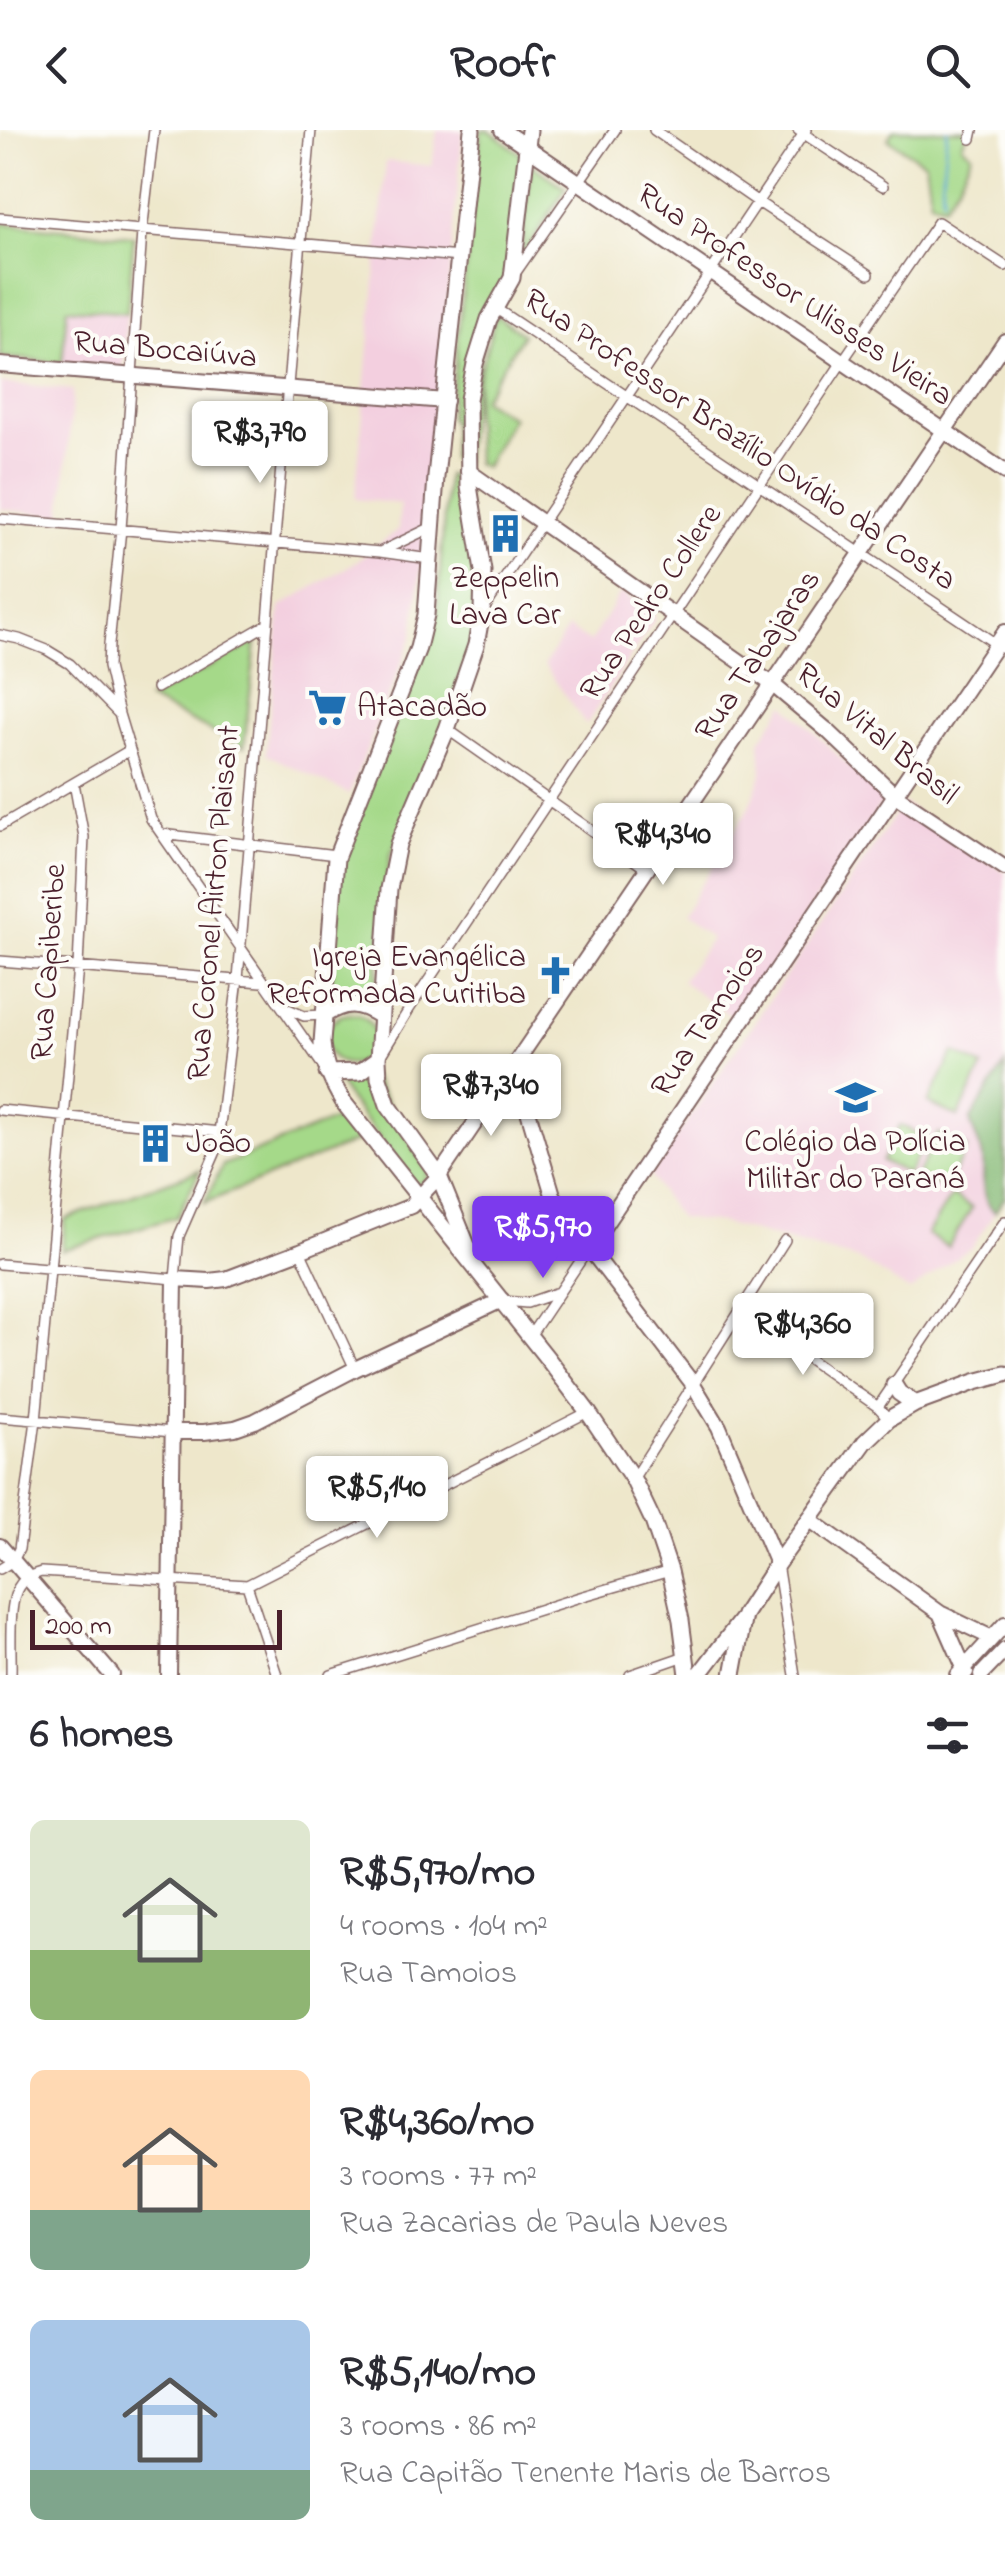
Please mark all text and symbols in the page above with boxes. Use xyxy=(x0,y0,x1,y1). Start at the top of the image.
text: Roofr xyxy=(450,32,555,98)
icon: back xyxy=(30,38,85,93)
icon: search xyxy=(920,38,975,93)
street label: Rua Professor Ulisses Vieira xyxy=(626,172,962,420)
street label: Rua Professor Brazílio Ovídio da Costa xyxy=(513,278,965,604)
street label: Rua Bocaiúva xyxy=(71,320,259,382)
pin: R$3,790 xyxy=(168,401,352,486)
text: R$3,790 xyxy=(214,410,306,457)
street label: Rua Pedro Collere xyxy=(569,495,735,710)
building icon: Zeppelin Lava Car xyxy=(484,513,526,555)
place label: Zeppelin Lava Car xyxy=(449,556,561,640)
street label: Rua Tabajaras xyxy=(684,561,834,751)
street label: Rua Vital Brasil xyxy=(784,652,968,818)
place label: Atacadão xyxy=(357,685,487,732)
supermarket icon: Atacadão xyxy=(306,687,348,729)
street label: Rua Coronel Airton Plaisant xyxy=(176,723,254,1083)
pin: R$4,340 xyxy=(571,803,755,888)
text: R$4,340 xyxy=(615,812,711,859)
street label: Rua Capiberibe xyxy=(20,861,80,1062)
place label: Igreja Evangélica Reformada Curitiba xyxy=(267,935,526,1019)
street label: Rua Tamoios xyxy=(640,935,778,1107)
church icon: Igreja Evangélica Reformada Curitiba xyxy=(535,955,577,997)
pin: R$7,340 xyxy=(399,1054,583,1139)
text: R$7,340 xyxy=(443,1063,539,1110)
school or university icon: Colégio da Polícia Militar do Paraná xyxy=(834,1077,876,1119)
place label: Colégio da Polícia Militar do Paraná xyxy=(744,1120,966,1204)
place label: João xyxy=(186,1121,251,1168)
building icon: João xyxy=(135,1123,177,1165)
pin: R$5,970 xyxy=(451,1196,635,1281)
text: R$5,970 xyxy=(494,1205,592,1252)
pin: R$4,360 xyxy=(711,1293,895,1378)
text: R$4,360 xyxy=(755,1302,851,1349)
pin: R$5,140 xyxy=(285,1456,469,1541)
text: R$5,140 xyxy=(328,1465,426,1512)
scale bar xyxy=(30,1605,282,1650)
text: 200 m xyxy=(45,1607,112,1648)
text: 6 homes xyxy=(30,1705,174,1766)
icon: filters xyxy=(920,1708,975,1763)
text: R$5,970/mo xyxy=(340,1843,535,1904)
icon: home xyxy=(110,1860,230,1980)
text: 4 rooms · 104 m² xyxy=(340,1904,548,1951)
text: Rua Tamoios xyxy=(340,1951,517,1998)
text: R$4,360/mo xyxy=(340,2093,535,2154)
icon: home xyxy=(110,2110,230,2230)
text: 3 rooms · 77 m² xyxy=(340,2154,537,2201)
text: Rua Zacarias de Paula Neves xyxy=(340,2201,728,2248)
text: R$5,140/mo xyxy=(340,2343,536,2404)
icon: home xyxy=(110,2360,230,2480)
text: 3 rooms · 86 m² xyxy=(340,2404,537,2451)
text: Rua Capitão Tenente Maris de Barros xyxy=(340,2451,831,2498)

